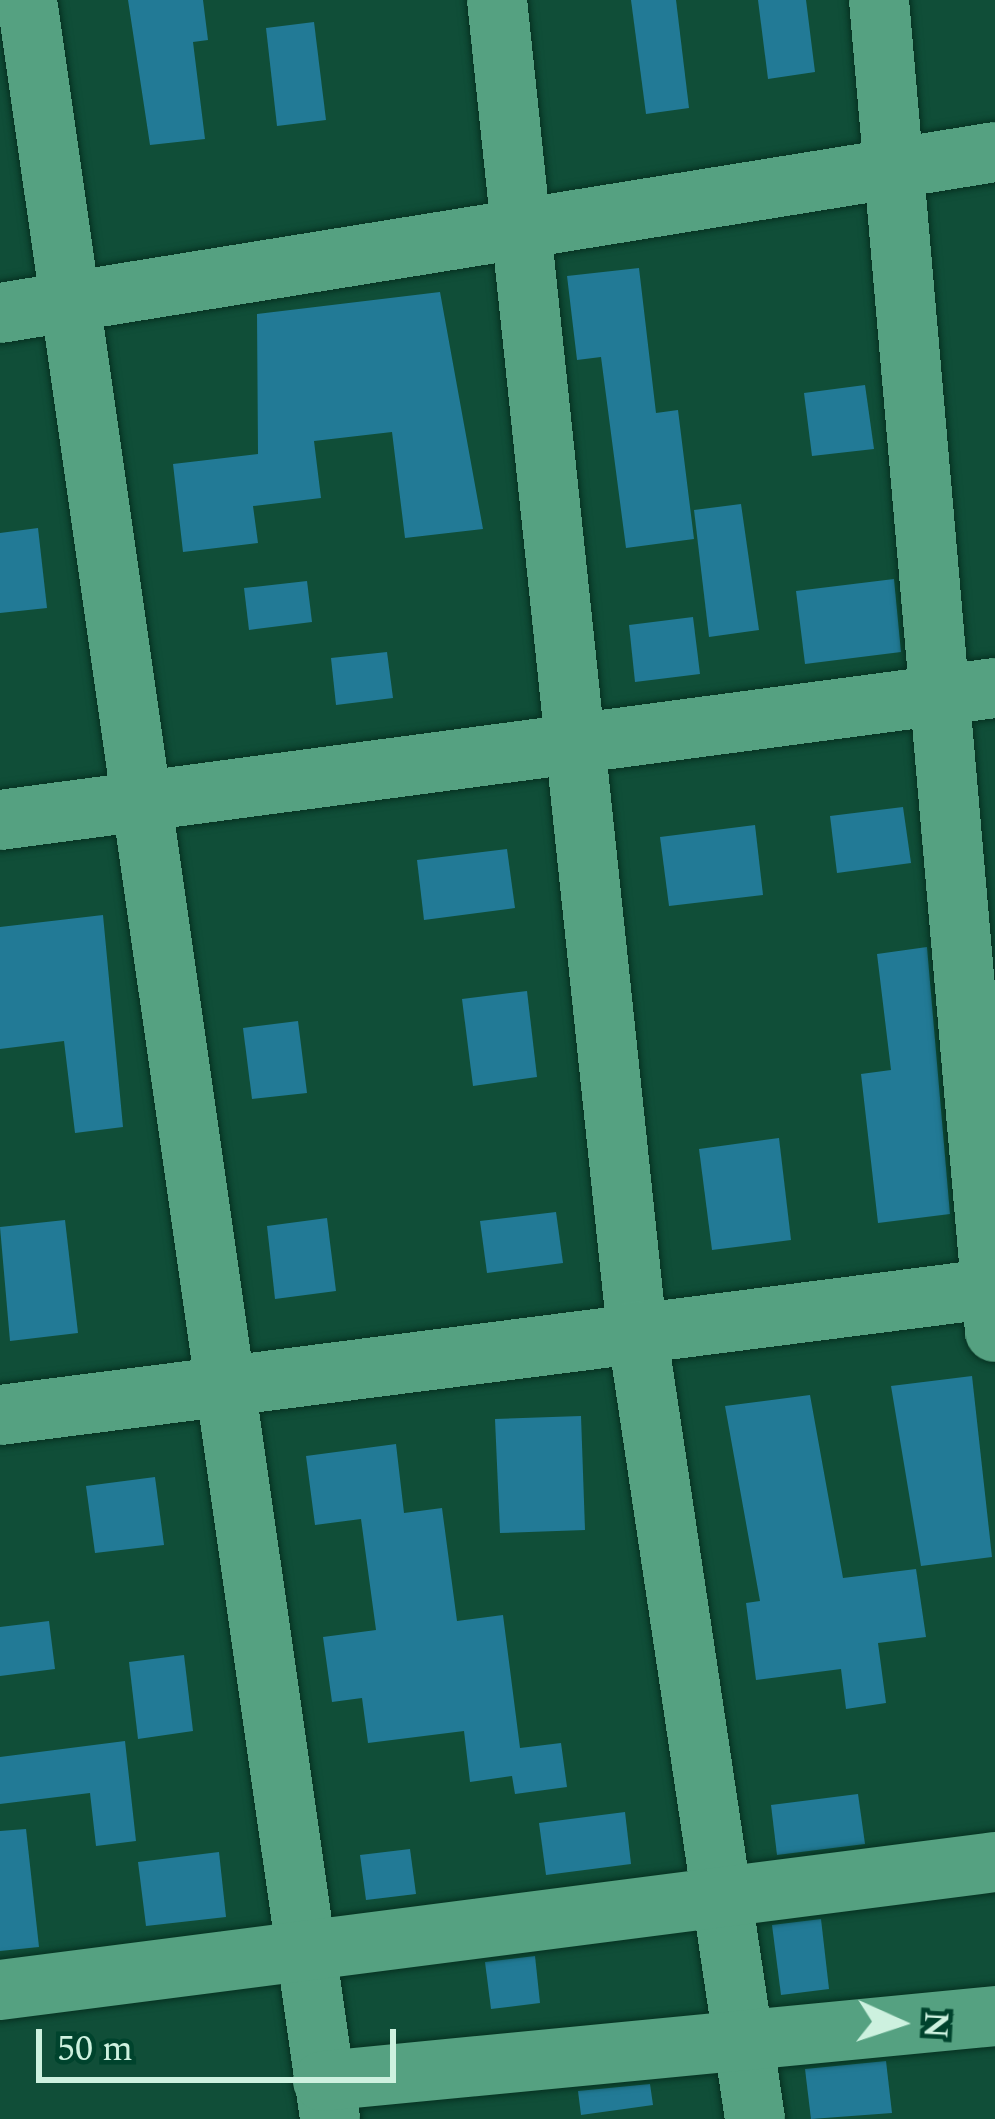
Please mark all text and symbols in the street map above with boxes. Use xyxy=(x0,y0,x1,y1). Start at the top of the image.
north arrow xyxy=(839,1963,959,2083)
scale bar xyxy=(42,2005,402,2079)
text: N xyxy=(909,2010,961,2040)
text: 50 m xyxy=(57,2022,133,2077)

